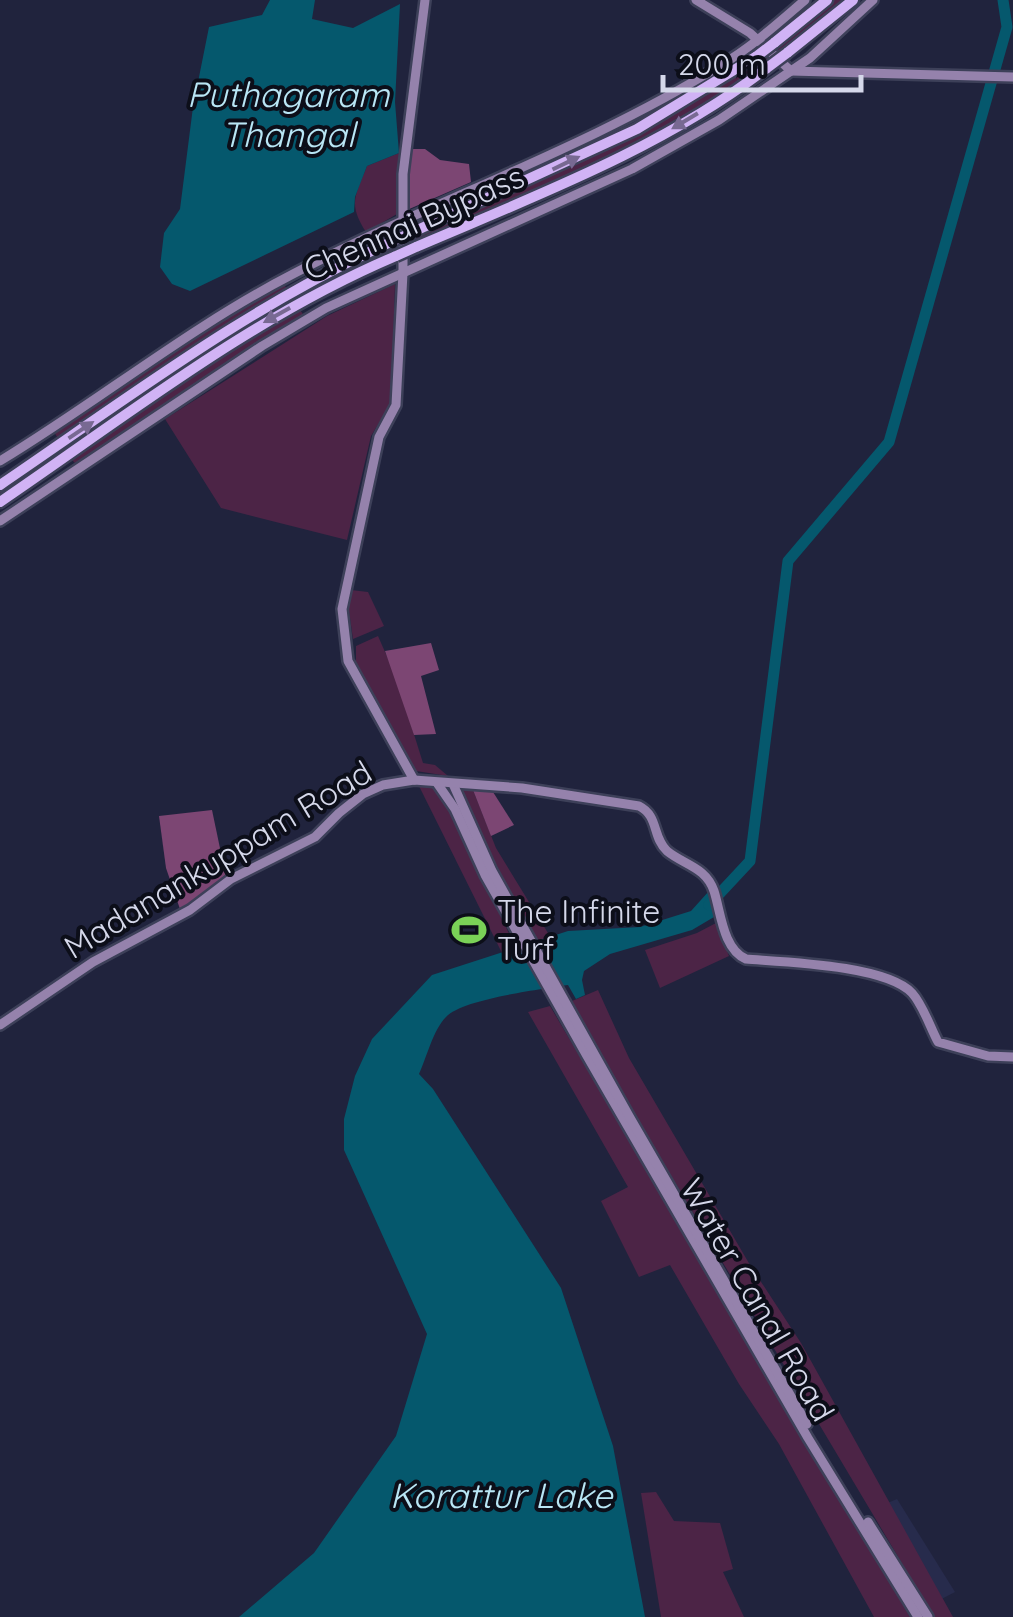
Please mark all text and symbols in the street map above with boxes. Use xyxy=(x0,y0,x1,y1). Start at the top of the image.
scale bar xyxy=(663,30,860,92)
text: 200 m xyxy=(678,45,766,83)
water label: Puthagaram Thangal xyxy=(187,72,390,156)
one-way arrow xyxy=(671,112,699,129)
one-way arrow xyxy=(552,155,581,172)
street label: Chennai Bypass xyxy=(297,156,530,289)
one-way arrow xyxy=(263,305,291,323)
one-way arrow xyxy=(67,421,94,440)
street label: Madanankuppam Road xyxy=(56,751,379,967)
place label: The Infinite Turf xyxy=(497,891,660,968)
sports icon: The Infinite Turf xyxy=(450,911,488,949)
street label: Water Canal Road xyxy=(672,1171,844,1428)
water label: Korattur Lake xyxy=(390,1473,613,1517)

